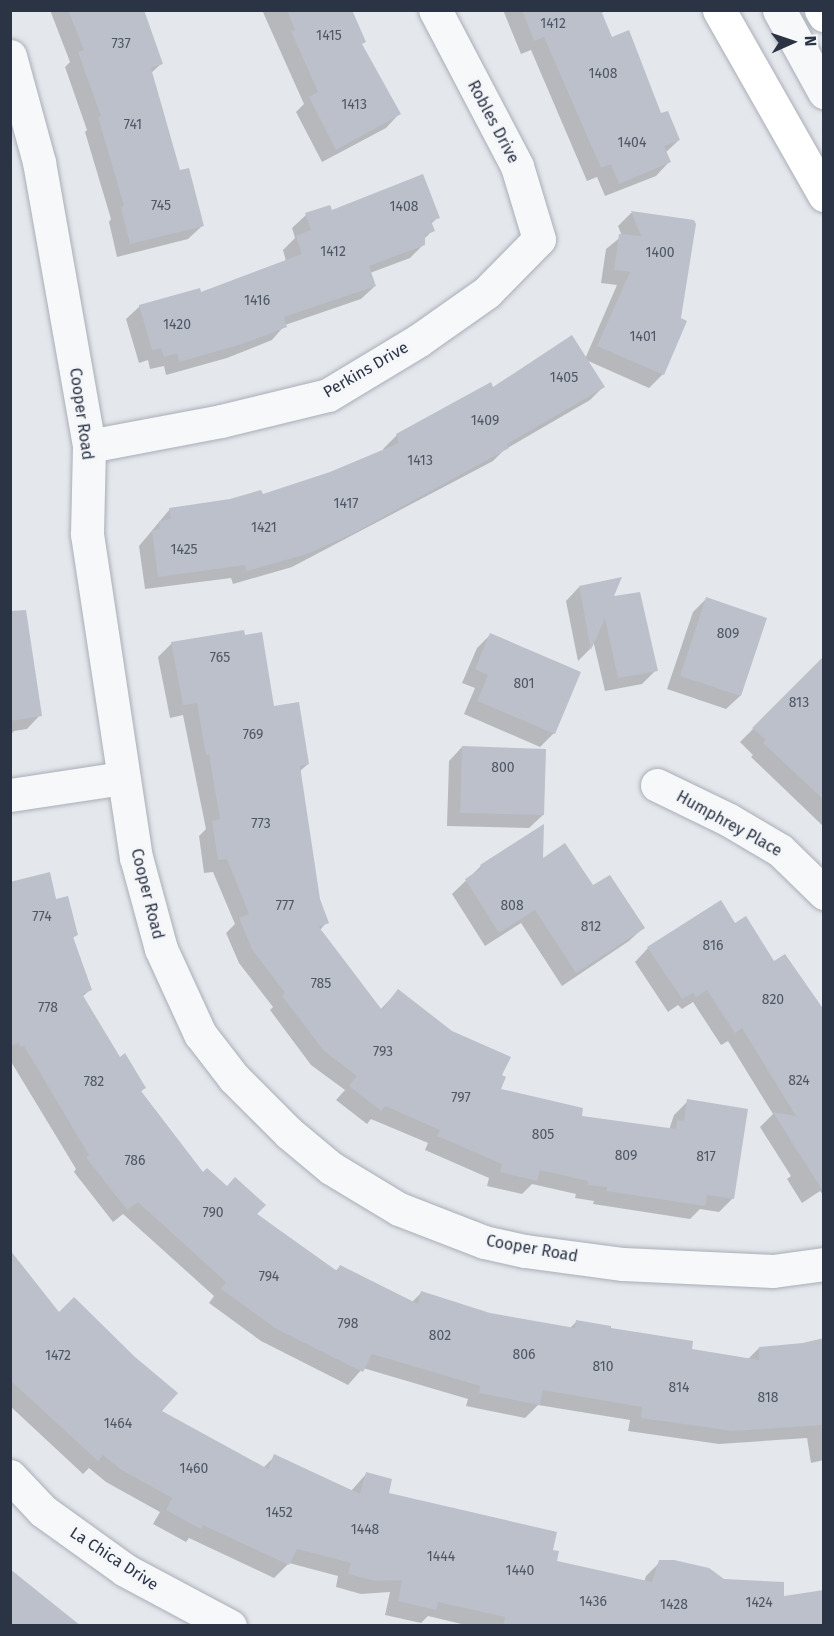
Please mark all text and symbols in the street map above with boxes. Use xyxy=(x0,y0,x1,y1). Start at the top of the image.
north arrow xyxy=(762,12,822,72)
house number: 1412 xyxy=(540,16,566,32)
house number: 1415 xyxy=(316,28,342,44)
text: N xyxy=(801,35,820,47)
house number: 737 xyxy=(111,36,131,52)
house number: 1408 xyxy=(588,66,618,82)
street label: Robles Drive xyxy=(463,77,523,167)
house number: 1413 xyxy=(341,97,367,113)
house number: 741 xyxy=(124,117,142,133)
house number: 1404 xyxy=(618,135,646,151)
house number: 745 xyxy=(151,198,171,214)
house number: 1408 xyxy=(389,199,419,215)
house number: 1412 xyxy=(320,244,346,260)
house number: 1400 xyxy=(645,245,675,261)
house number: 1416 xyxy=(244,293,270,309)
house number: 1420 xyxy=(163,317,191,333)
house number: 1401 xyxy=(629,329,657,345)
street label: Perkins Drive xyxy=(320,338,412,402)
street label: Cooper Road xyxy=(65,367,97,461)
house number: 1405 xyxy=(550,370,578,386)
house number: 1409 xyxy=(471,413,499,429)
house number: 1413 xyxy=(407,453,433,469)
house number: 1417 xyxy=(334,496,358,512)
house number: 1421 xyxy=(251,520,277,536)
house number: 1425 xyxy=(170,542,198,558)
house number: 809 xyxy=(717,626,739,642)
house number: 765 xyxy=(210,650,230,666)
house number: 801 xyxy=(513,676,535,692)
house number: 813 xyxy=(789,695,809,711)
house number: 769 xyxy=(243,727,263,743)
house number: 800 xyxy=(491,760,515,776)
street label: Humphrey Place xyxy=(673,787,785,861)
house number: 773 xyxy=(251,816,271,832)
street label: Cooper Road xyxy=(126,847,168,941)
house number: 777 xyxy=(276,898,294,914)
house number: 808 xyxy=(500,898,524,914)
house number: 774 xyxy=(32,909,52,925)
house number: 812 xyxy=(581,919,601,935)
house number: 816 xyxy=(703,938,723,954)
house number: 785 xyxy=(311,976,331,992)
house number: 820 xyxy=(762,992,784,1008)
house number: 778 xyxy=(38,1000,58,1016)
house number: 793 xyxy=(373,1044,393,1060)
house number: 824 xyxy=(788,1073,810,1089)
house number: 782 xyxy=(84,1074,104,1090)
house number: 797 xyxy=(451,1090,471,1106)
house number: 805 xyxy=(532,1127,554,1143)
house number: 809 xyxy=(615,1148,637,1164)
house number: 817 xyxy=(696,1149,716,1165)
house number: 786 xyxy=(124,1153,146,1169)
house number: 790 xyxy=(202,1205,224,1221)
street label: Cooper Road xyxy=(485,1231,579,1267)
house number: 794 xyxy=(259,1269,279,1285)
house number: 798 xyxy=(337,1316,359,1332)
house number: 802 xyxy=(429,1328,451,1344)
house number: 806 xyxy=(513,1347,535,1363)
house number: 1472 xyxy=(45,1348,71,1364)
house number: 810 xyxy=(592,1359,614,1375)
house number: 814 xyxy=(669,1380,689,1396)
house number: 818 xyxy=(757,1390,779,1406)
house number: 1464 xyxy=(104,1416,132,1432)
house number: 1460 xyxy=(180,1461,208,1477)
house number: 1452 xyxy=(265,1505,293,1521)
house number: 1448 xyxy=(351,1522,379,1538)
street label: La Chica Drive xyxy=(66,1523,162,1595)
house number: 1444 xyxy=(427,1549,455,1565)
house number: 1440 xyxy=(506,1563,534,1579)
house number: 1436 xyxy=(579,1594,607,1610)
house number: 1424 xyxy=(745,1595,773,1611)
house number: 1428 xyxy=(660,1597,688,1613)

